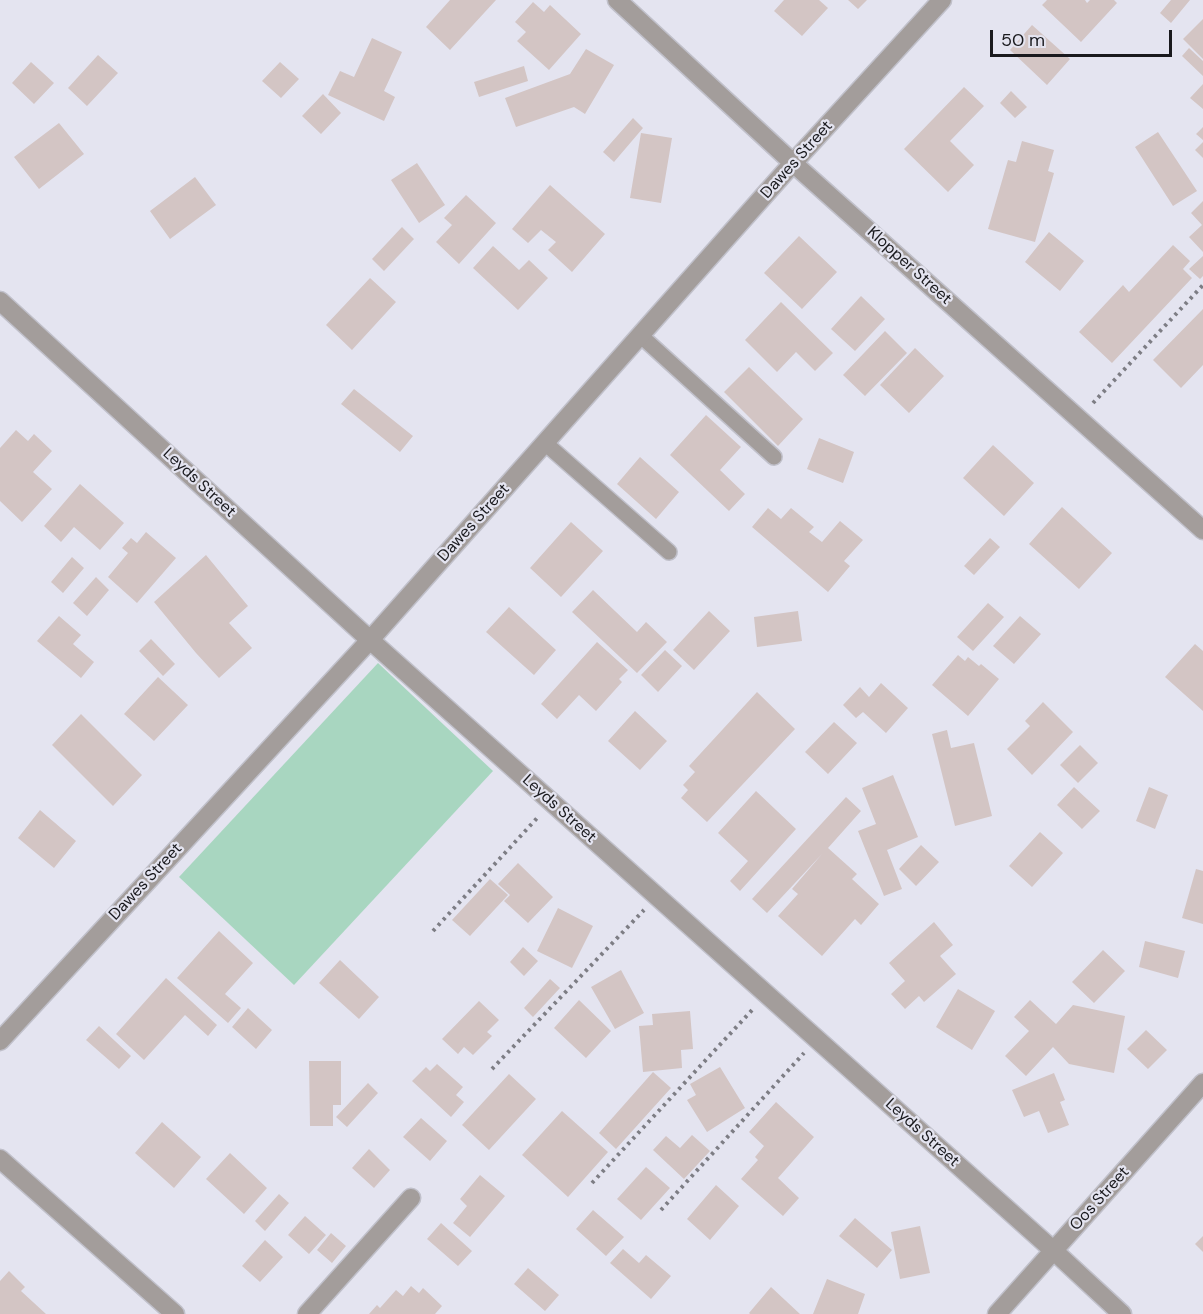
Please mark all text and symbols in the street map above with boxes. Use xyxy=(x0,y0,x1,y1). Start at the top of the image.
scale bar xyxy=(993,18,1174,56)
text: 50 m xyxy=(1001,28,1045,52)
street label: Dawes Street xyxy=(757,117,837,203)
street label: Klopper Street xyxy=(863,223,955,309)
street label: Leyds Street xyxy=(159,444,239,522)
street label: Dawes Street xyxy=(434,480,514,566)
street label: Leyds Street xyxy=(518,771,600,847)
street label: Dawes Street xyxy=(106,840,186,924)
street label: Leyds Street xyxy=(881,1095,963,1171)
street label: Oos Street xyxy=(1066,1163,1134,1235)

